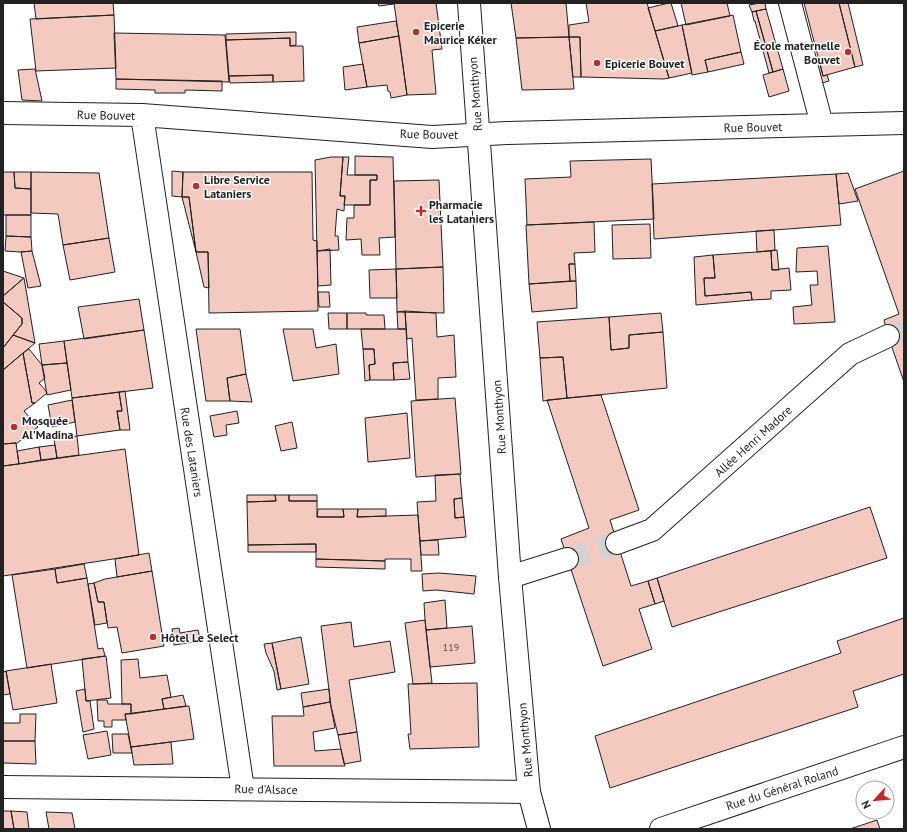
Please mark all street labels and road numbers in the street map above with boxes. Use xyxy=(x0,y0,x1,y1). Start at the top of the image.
street label: Rue Monthyon xyxy=(465,56,485,132)
street label: Rue Bouvet xyxy=(77,107,135,123)
street label: Rue Bouvet xyxy=(724,119,782,135)
street label: Rue Bouvet xyxy=(400,126,458,142)
street label: Rue Monthyon xyxy=(489,379,509,455)
street label: Allée Henri Madore xyxy=(711,402,795,480)
street label: Rue des Lataniers xyxy=(178,406,206,498)
street label: Rue Monthyon xyxy=(514,702,536,778)
street label: Rue du Général Roland xyxy=(724,763,840,813)
street label: Rue d'Alsace xyxy=(234,781,298,797)

